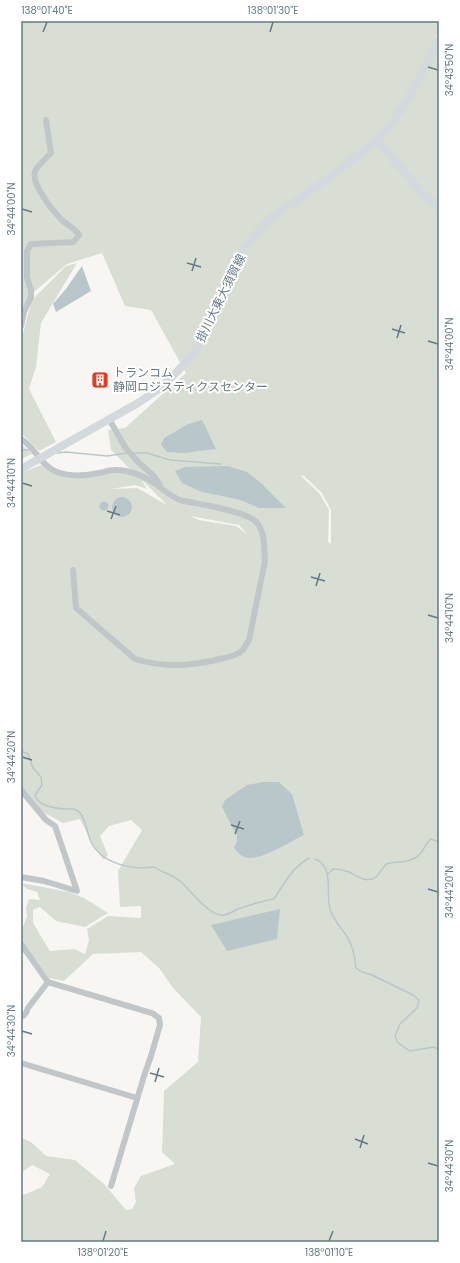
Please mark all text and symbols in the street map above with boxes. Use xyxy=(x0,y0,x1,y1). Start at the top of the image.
text: 138°01'40"E xyxy=(21,3,73,18)
text: 138°01'30"E xyxy=(248,3,298,18)
text: 34°43'50"N xyxy=(442,44,457,96)
text: 34°44'00"N xyxy=(4,183,19,235)
street label: 掛川大東大須賀線 xyxy=(192,251,249,345)
text: 34°44'00"N xyxy=(442,318,457,370)
place label: トランコム 静岡ロジスティクスセンター xyxy=(113,364,268,395)
building icon: トランコム 静岡ロジスティクスセンター xyxy=(90,370,110,390)
text: 34°44'10"N xyxy=(4,458,19,508)
text: 34°44'10"N xyxy=(442,593,457,643)
text: 34°44'20"N xyxy=(4,731,19,783)
text: 34°44'20"N xyxy=(442,866,457,918)
text: 34°44'30"N xyxy=(4,1005,19,1057)
text: 34°44'30"N xyxy=(442,1140,457,1192)
text: 138°01'20"E xyxy=(78,1245,128,1260)
text: 138°01'10"E xyxy=(305,1245,353,1260)

